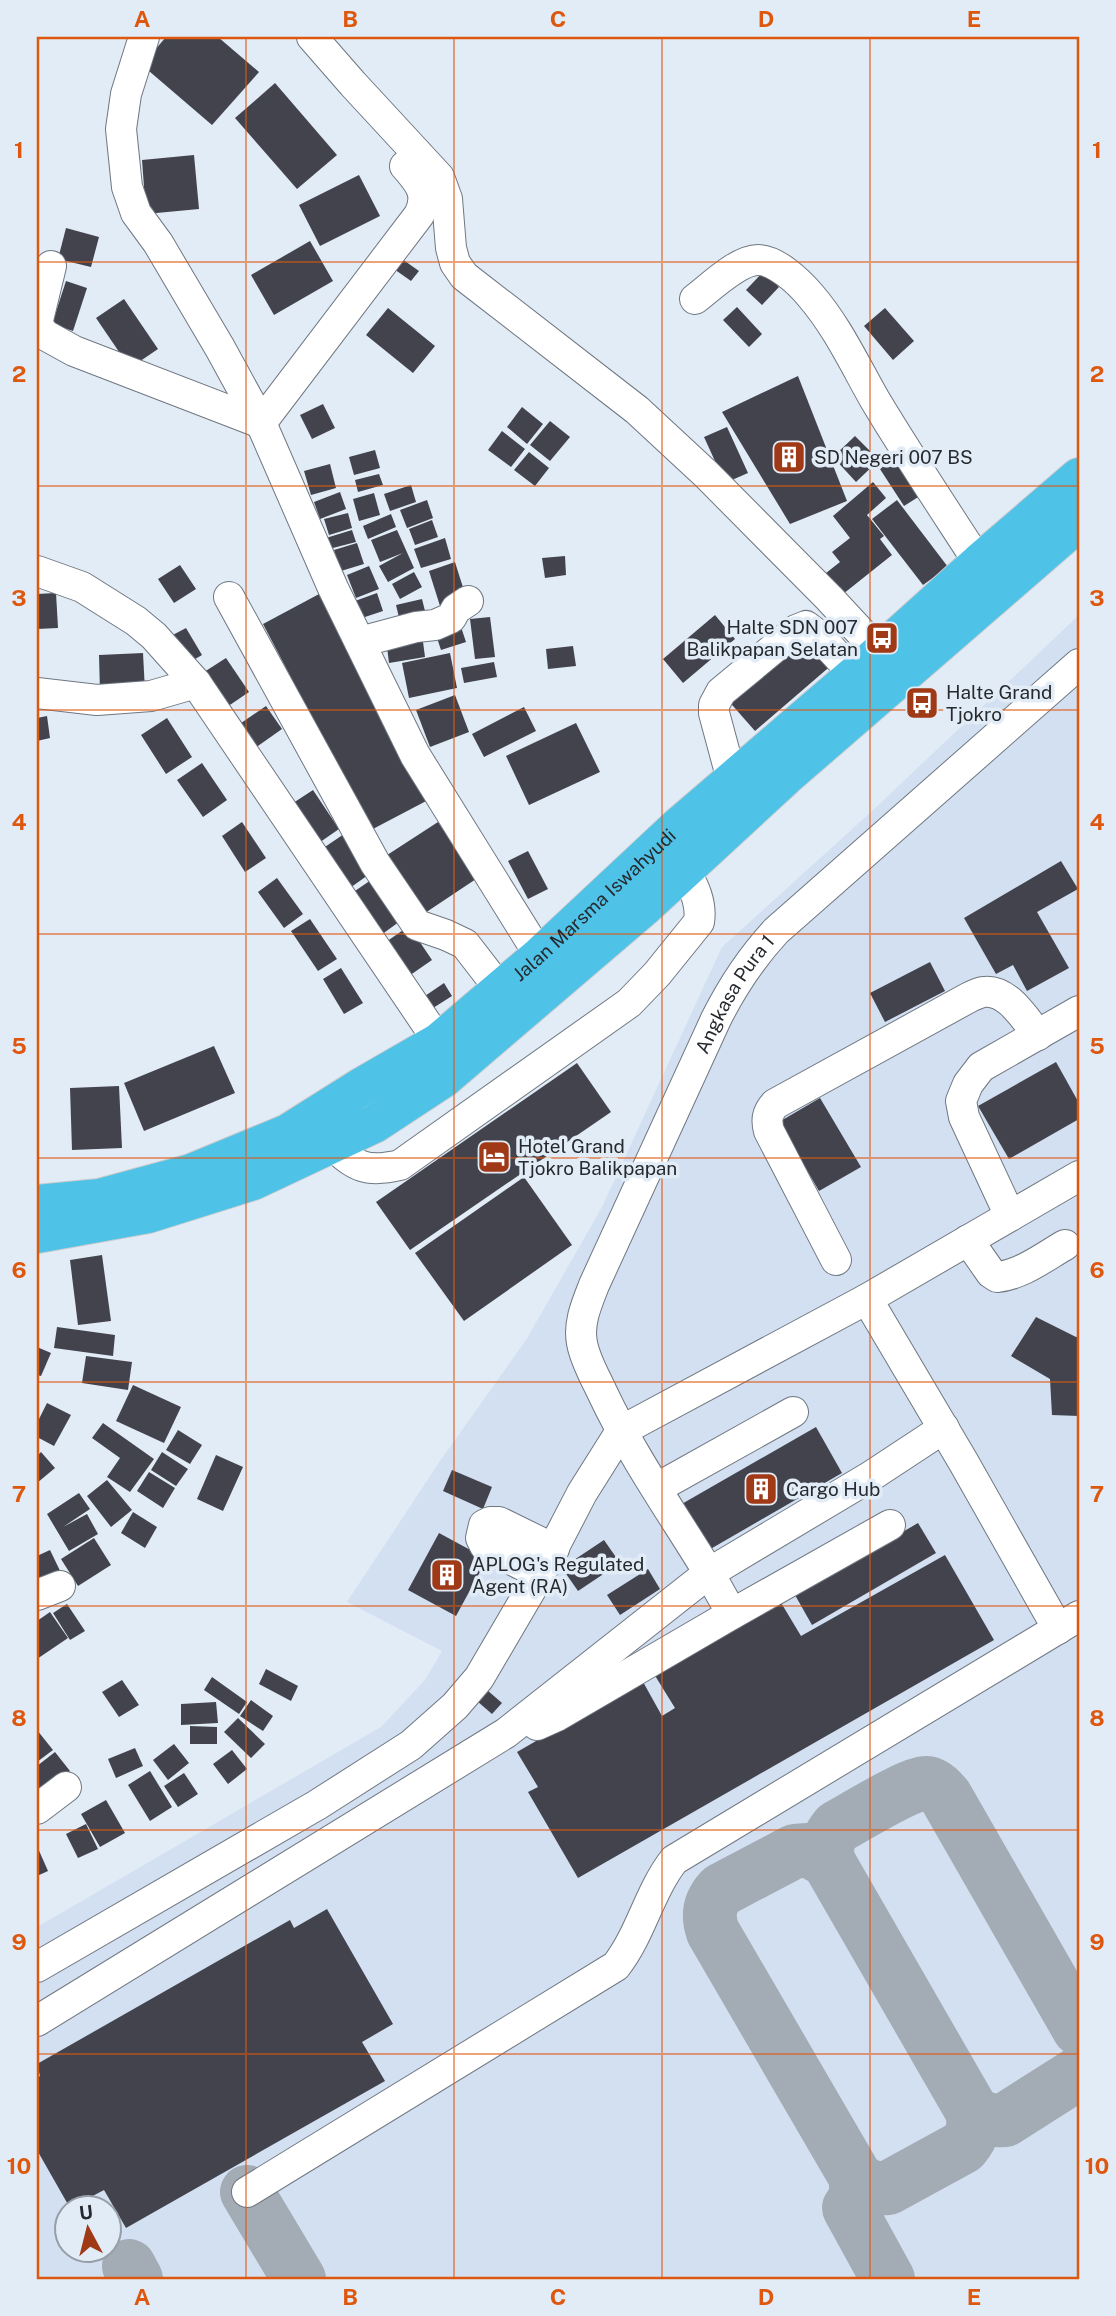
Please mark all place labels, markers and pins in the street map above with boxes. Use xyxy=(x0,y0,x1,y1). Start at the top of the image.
building icon: SD Negeri 007 BS xyxy=(770,438,808,476)
place label: SD Negeri 007 BS xyxy=(814,446,973,468)
place label: Halte SDN 007 Balikpapan Selatan xyxy=(687,616,858,660)
bus stop icon: Halte SDN 007 Balikpapan Selatan xyxy=(863,619,901,657)
place label: Halte Grand Tjokro xyxy=(946,681,1052,725)
bus stop icon: Halte Grand Tjokro xyxy=(903,684,941,722)
place label: Hotel Grand Tjokro Balikpapan xyxy=(518,1135,677,1179)
hotel icon: Hotel Grand Tjokro Balikpapan xyxy=(475,1138,513,1176)
building icon: Cargo Hub xyxy=(742,1470,780,1508)
place label: Cargo Hub xyxy=(786,1478,880,1500)
place label: APLOG's Regulated Agent (RA) xyxy=(472,1553,644,1597)
building icon: APLOG's Regulated Agent (RA) xyxy=(428,1556,466,1594)

